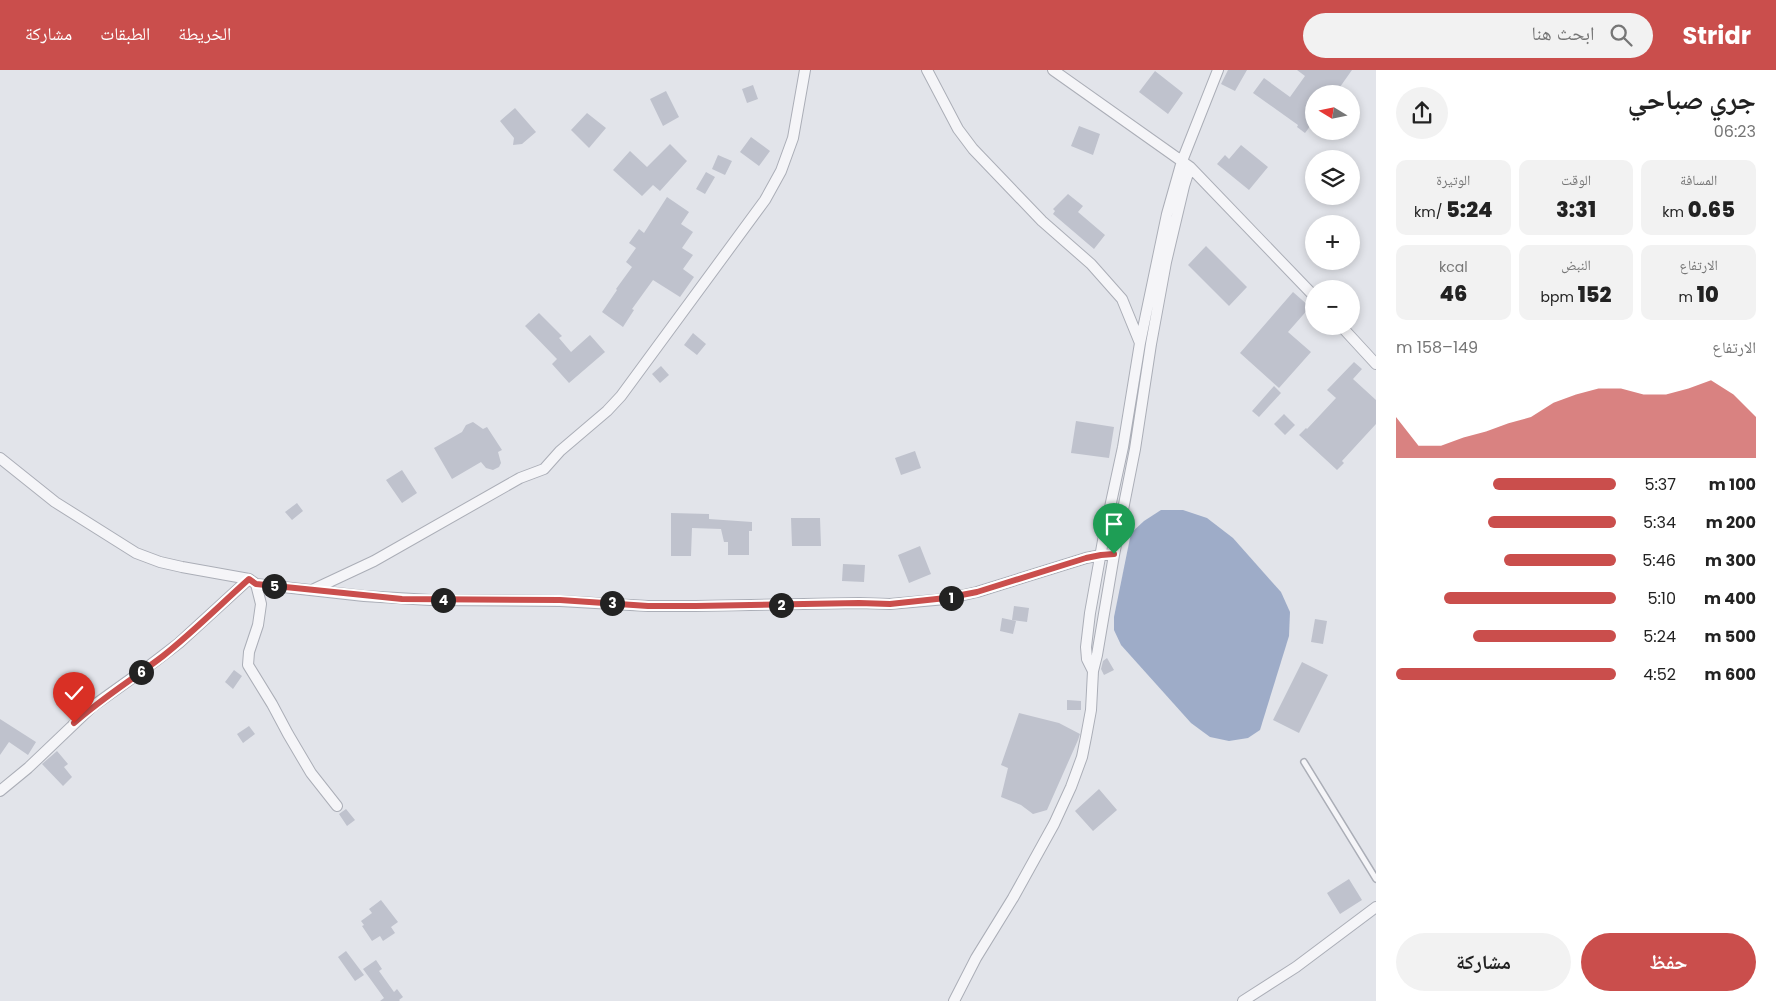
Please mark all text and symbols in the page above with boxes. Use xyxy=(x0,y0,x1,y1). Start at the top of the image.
search box xyxy=(1303,13,1653,58)
text: Stridr xyxy=(1683,19,1751,52)
text: ابحث هنا xyxy=(1532,20,1595,47)
text: مشاركة xyxy=(25,21,72,46)
text: الطبقات xyxy=(100,21,150,46)
text: الخريطة xyxy=(178,21,231,46)
icon: search xyxy=(1607,21,1635,49)
text: جري صباحي xyxy=(1628,80,1756,119)
north arrow xyxy=(1305,85,1360,140)
map controls xyxy=(1305,85,1360,335)
button: share xyxy=(1396,87,1448,139)
text: 06:23 xyxy=(1714,120,1756,143)
button: layers xyxy=(1305,150,1360,205)
text: الوتيرة xyxy=(1436,170,1470,190)
text: الوقت xyxy=(1561,170,1591,190)
text: المسافة xyxy=(1680,170,1717,190)
text: 5:24 xyxy=(1446,195,1493,224)
text: 3:31 xyxy=(1556,195,1596,224)
text: 0.65 xyxy=(1688,195,1735,224)
text: /km xyxy=(1414,202,1446,222)
text: km xyxy=(1662,202,1688,222)
button: + xyxy=(1305,215,1360,270)
text: النبض xyxy=(1561,255,1591,275)
text: الارتفاع xyxy=(1680,255,1718,275)
text: kcal xyxy=(1439,257,1468,277)
text: 46 xyxy=(1439,279,1467,308)
button: − xyxy=(1305,280,1360,335)
text: 152 xyxy=(1578,280,1611,309)
text: 10 xyxy=(1697,280,1719,309)
text: bpm xyxy=(1541,287,1578,307)
text: m xyxy=(1679,287,1697,307)
text: 149–158 m xyxy=(1396,336,1478,359)
text: الارتفاع xyxy=(1712,336,1756,359)
text: 5:37 xyxy=(1644,473,1676,496)
text: 100 m xyxy=(1709,473,1756,496)
pin xyxy=(1093,503,1135,554)
icon: arrive xyxy=(1100,510,1128,538)
text: 5:34 xyxy=(1643,511,1676,534)
text: 200 m xyxy=(1706,511,1756,534)
text: 5:46 xyxy=(1642,549,1676,572)
text: 300 m xyxy=(1705,549,1756,572)
pin: 5 xyxy=(262,574,286,598)
text: 5 xyxy=(270,576,279,596)
pin: 1 xyxy=(938,586,964,610)
text: 5:10 xyxy=(1647,587,1676,610)
text: 400 m xyxy=(1704,587,1756,610)
pin: 4 xyxy=(430,588,456,612)
text: 1 xyxy=(949,588,954,608)
text: 4 xyxy=(439,590,448,610)
pin: 3 xyxy=(600,590,624,616)
pin: 2 xyxy=(768,592,794,618)
text: 3 xyxy=(608,593,617,613)
text: 2 xyxy=(778,595,786,615)
text: 5:24 xyxy=(1643,625,1676,648)
text: 500 m xyxy=(1704,625,1756,648)
pin: 6 xyxy=(128,660,154,684)
text: 6 xyxy=(137,662,146,682)
text: 4:52 xyxy=(1643,663,1676,686)
text: 600 m xyxy=(1705,663,1756,686)
pin xyxy=(53,672,95,723)
icon: check xyxy=(60,679,88,707)
button: مشاركة xyxy=(1396,933,1571,991)
button: حفظ xyxy=(1581,933,1756,991)

